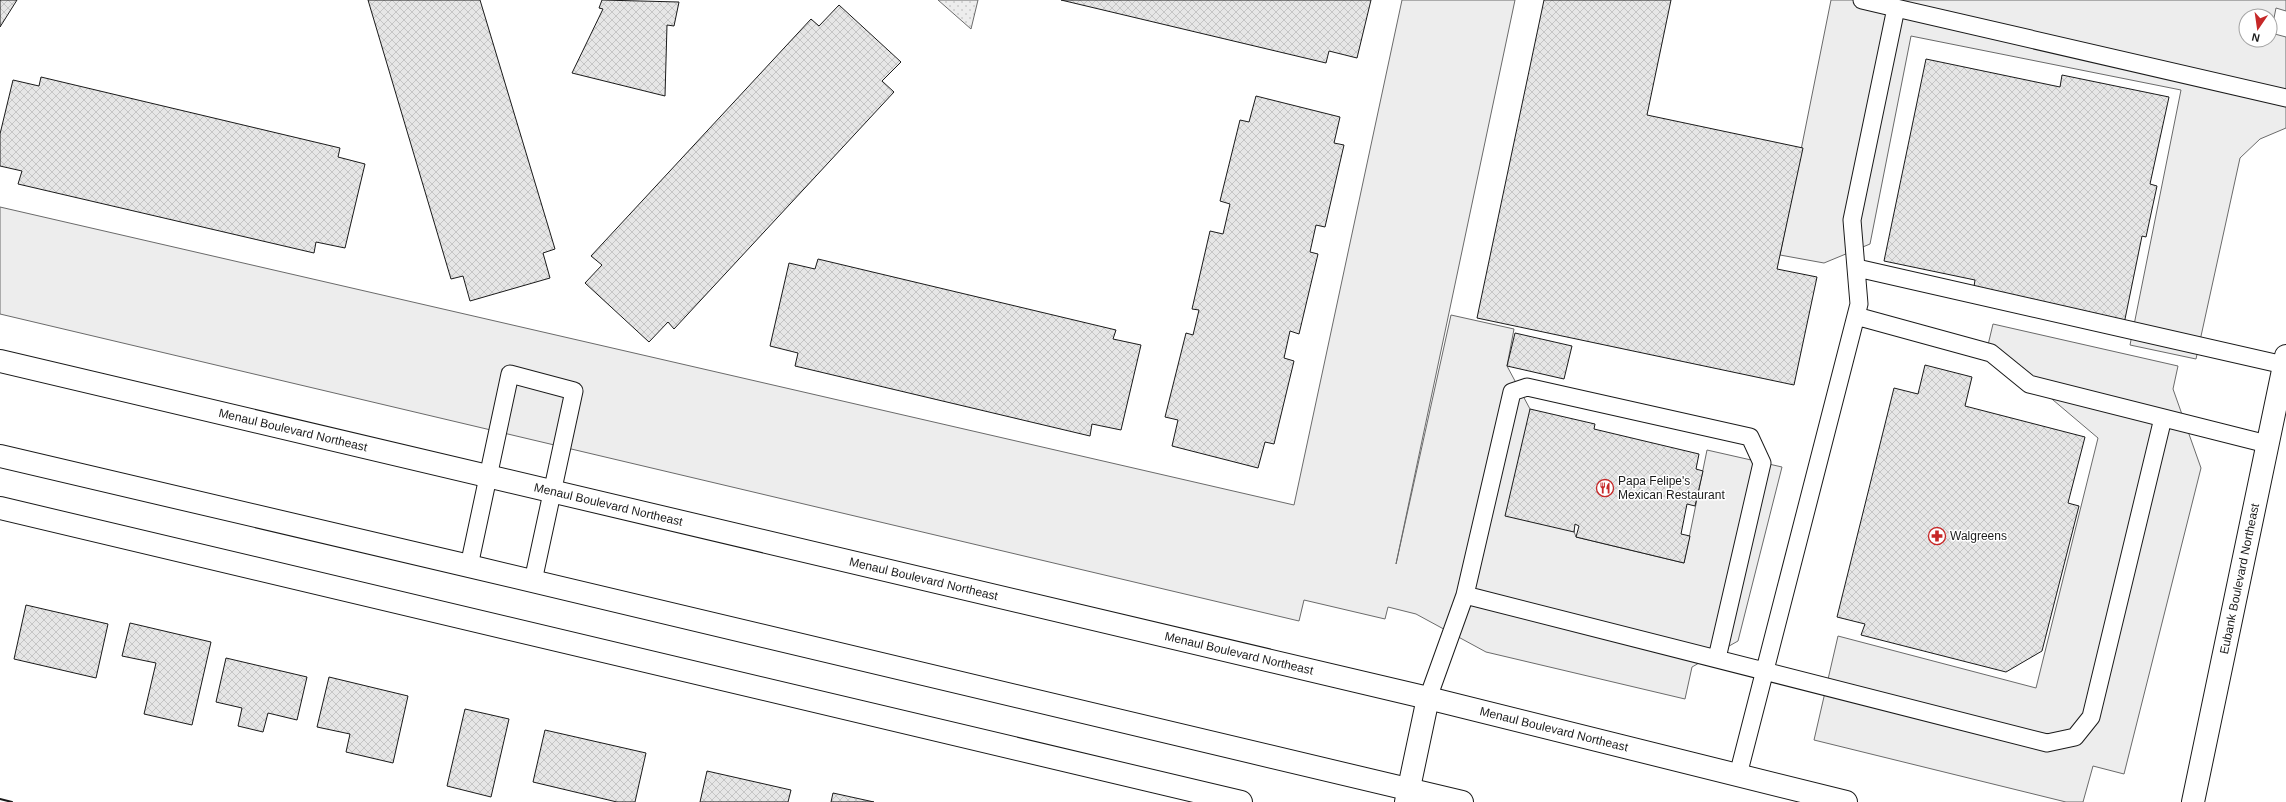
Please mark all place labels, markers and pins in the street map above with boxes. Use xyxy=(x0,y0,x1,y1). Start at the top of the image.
place label: Papa Felipe's Mexican Restaurant xyxy=(1618,474,1725,502)
restaurant icon: Papa Felipe's Mexican Restaurant xyxy=(1595,478,1615,498)
pharmacy icon: Walgreens xyxy=(1927,526,1947,546)
place label: Walgreens xyxy=(1950,529,2007,543)

